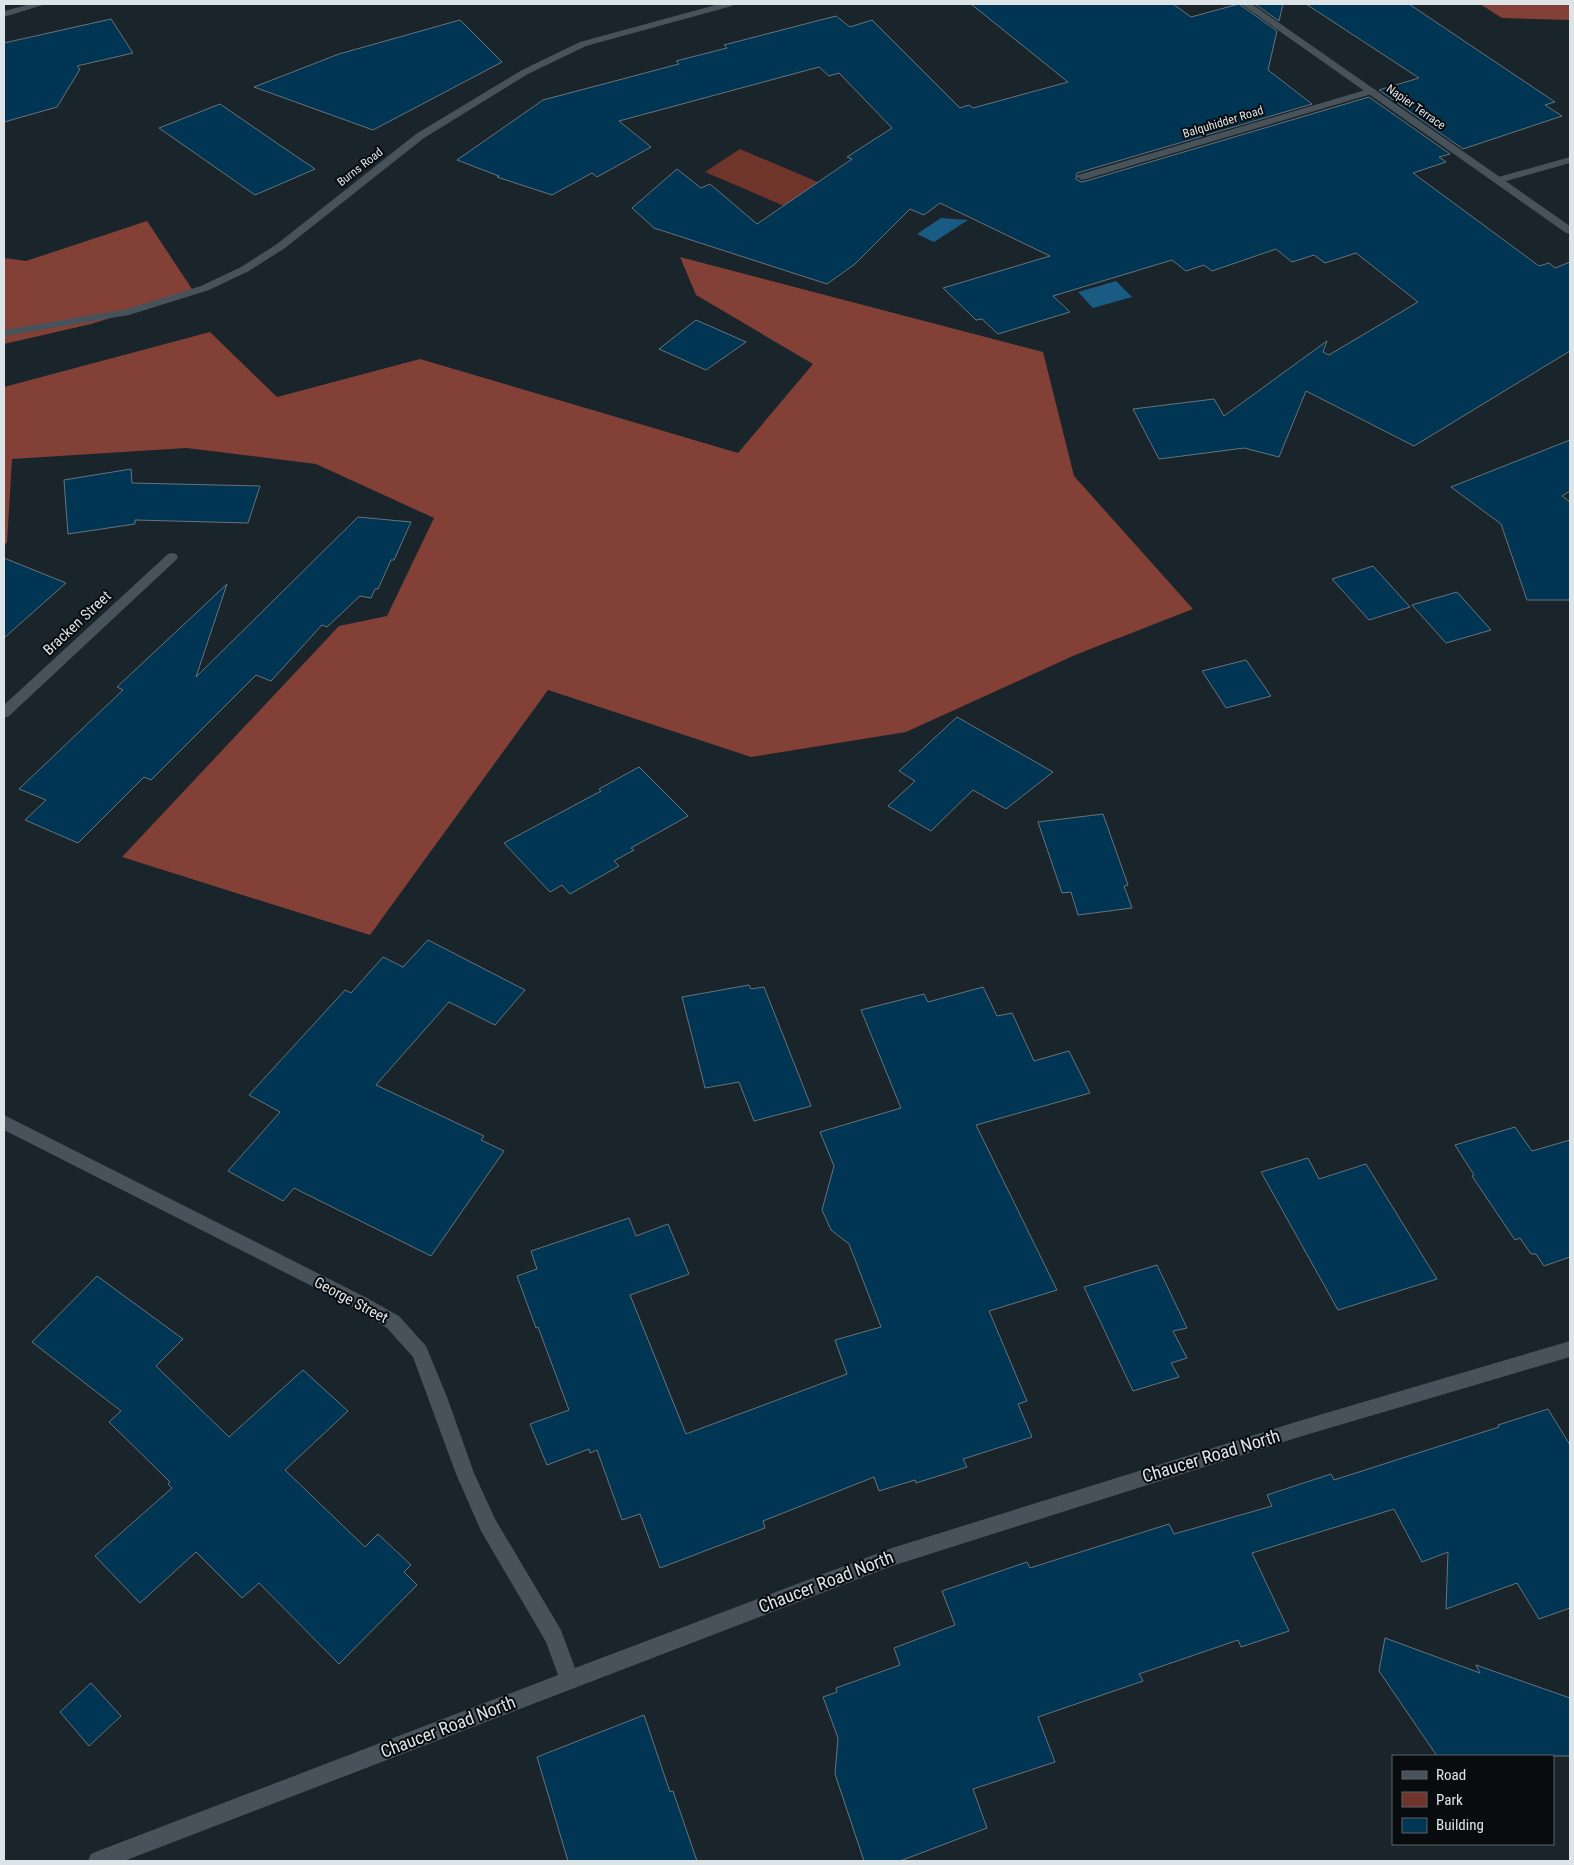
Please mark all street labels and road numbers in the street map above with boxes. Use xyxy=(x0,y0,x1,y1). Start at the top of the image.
street label: Napier Terrace xyxy=(1384,81,1449,133)
street label: Balquhidder Road xyxy=(1181,103,1265,141)
street label: Burns Road xyxy=(334,145,386,189)
street label: Bracken Street xyxy=(39,587,115,659)
street label: George Street xyxy=(311,1273,391,1327)
street label: Chaucer Road North xyxy=(1139,1425,1282,1486)
street label: Chaucer Road North xyxy=(755,1546,896,1617)
street label: Chaucer Road North xyxy=(377,1691,518,1762)

